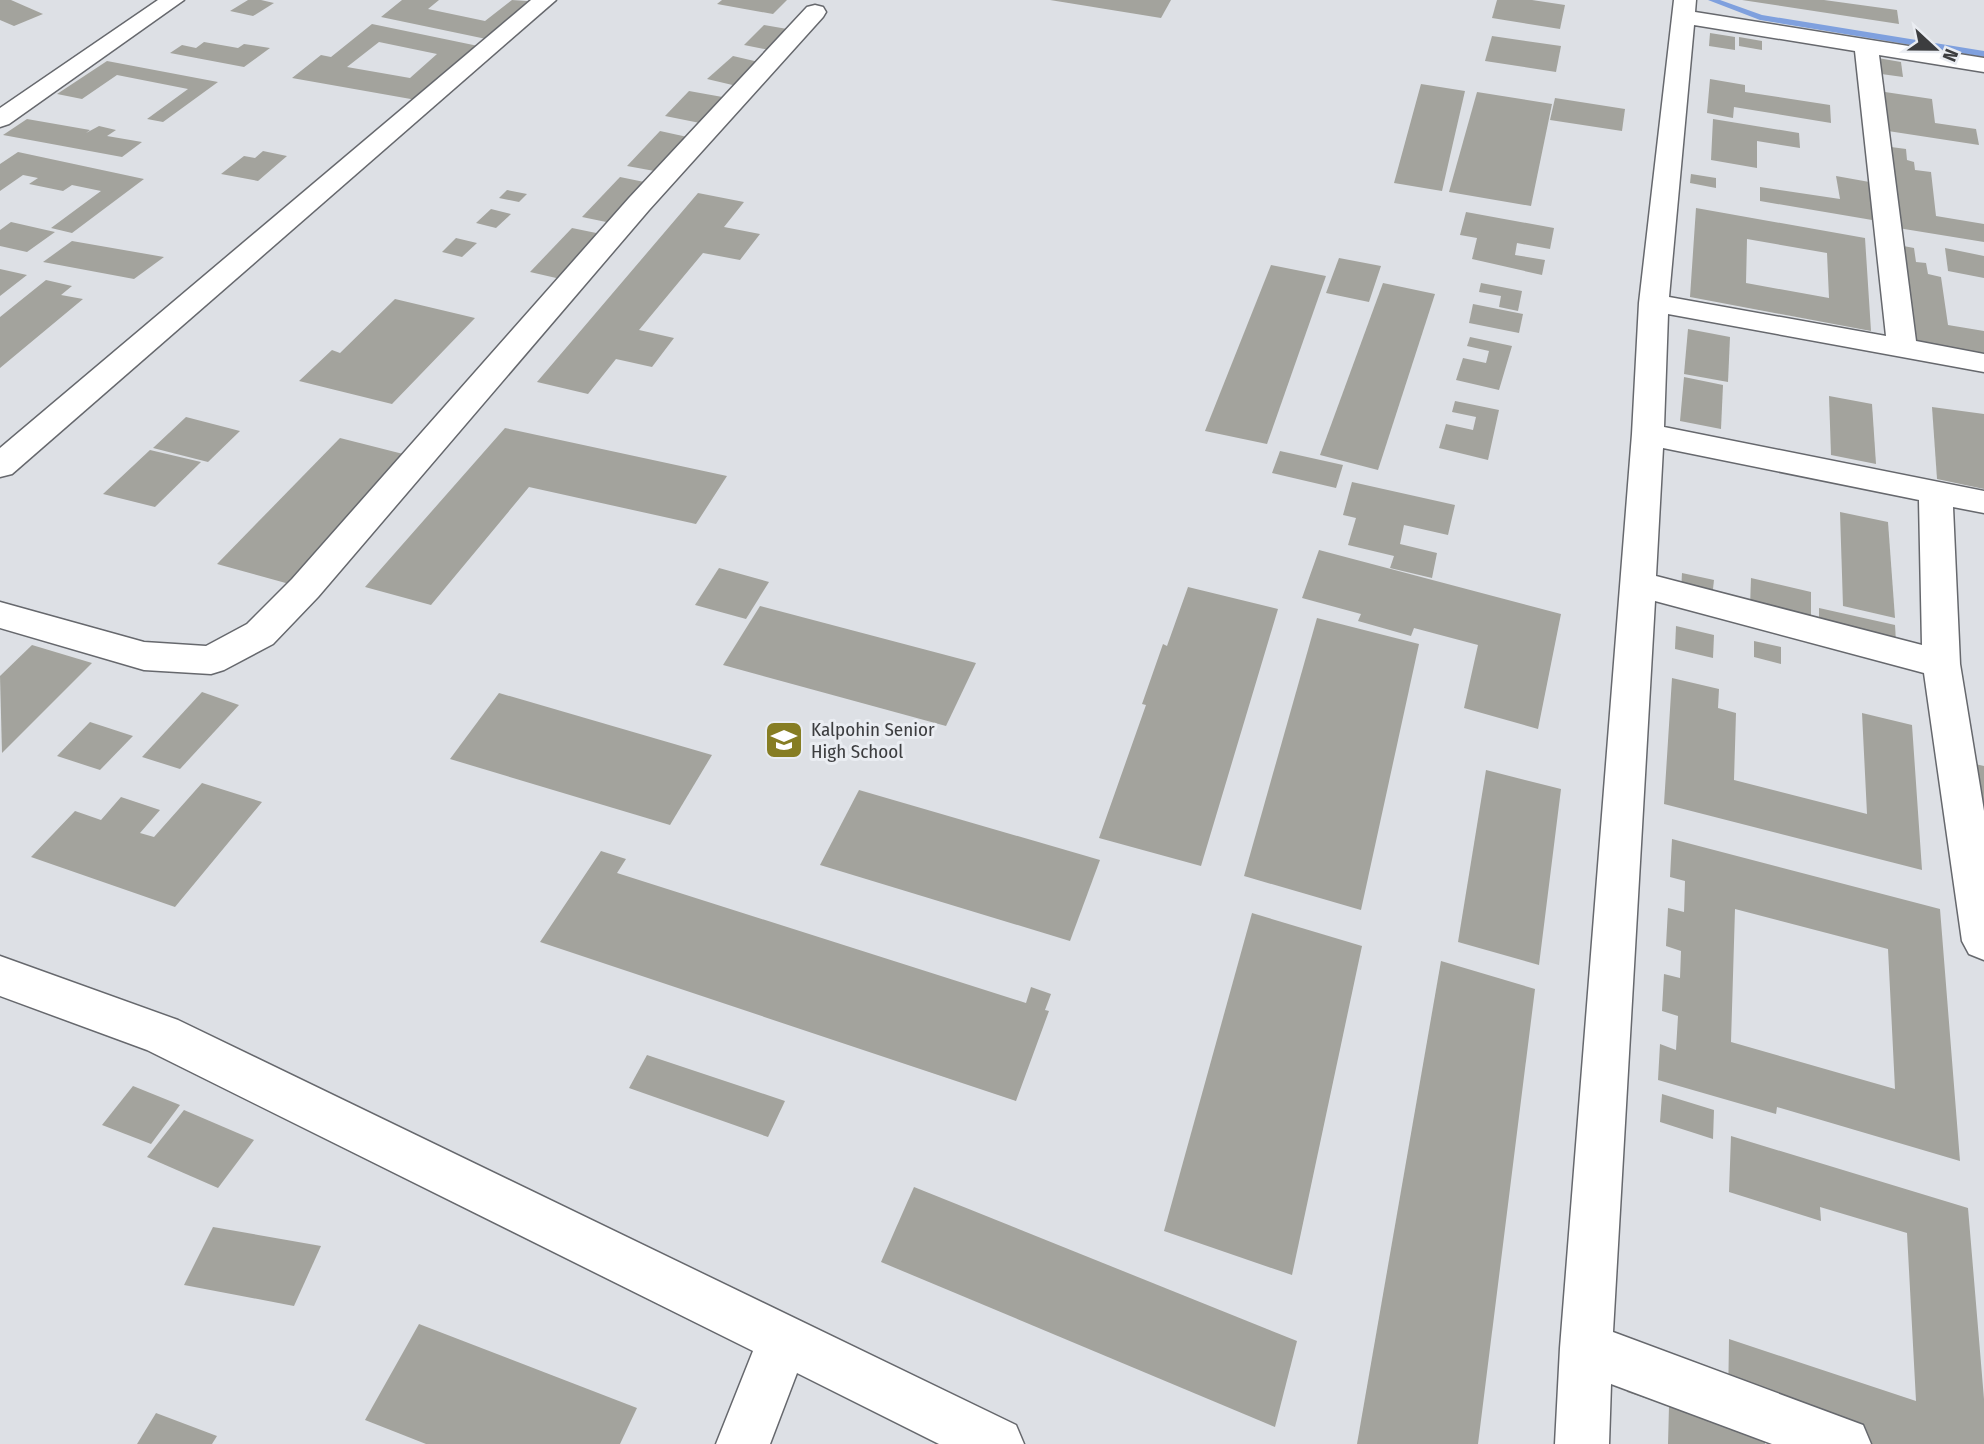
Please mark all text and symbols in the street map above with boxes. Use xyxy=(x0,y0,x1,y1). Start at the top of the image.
north arrow xyxy=(1900,14,1970,84)
text: N xyxy=(1938,46,1963,65)
place label: Kalpohin Senior High School xyxy=(811,718,935,763)
school or university icon: Kalpohin Senior High School xyxy=(763,719,805,761)

